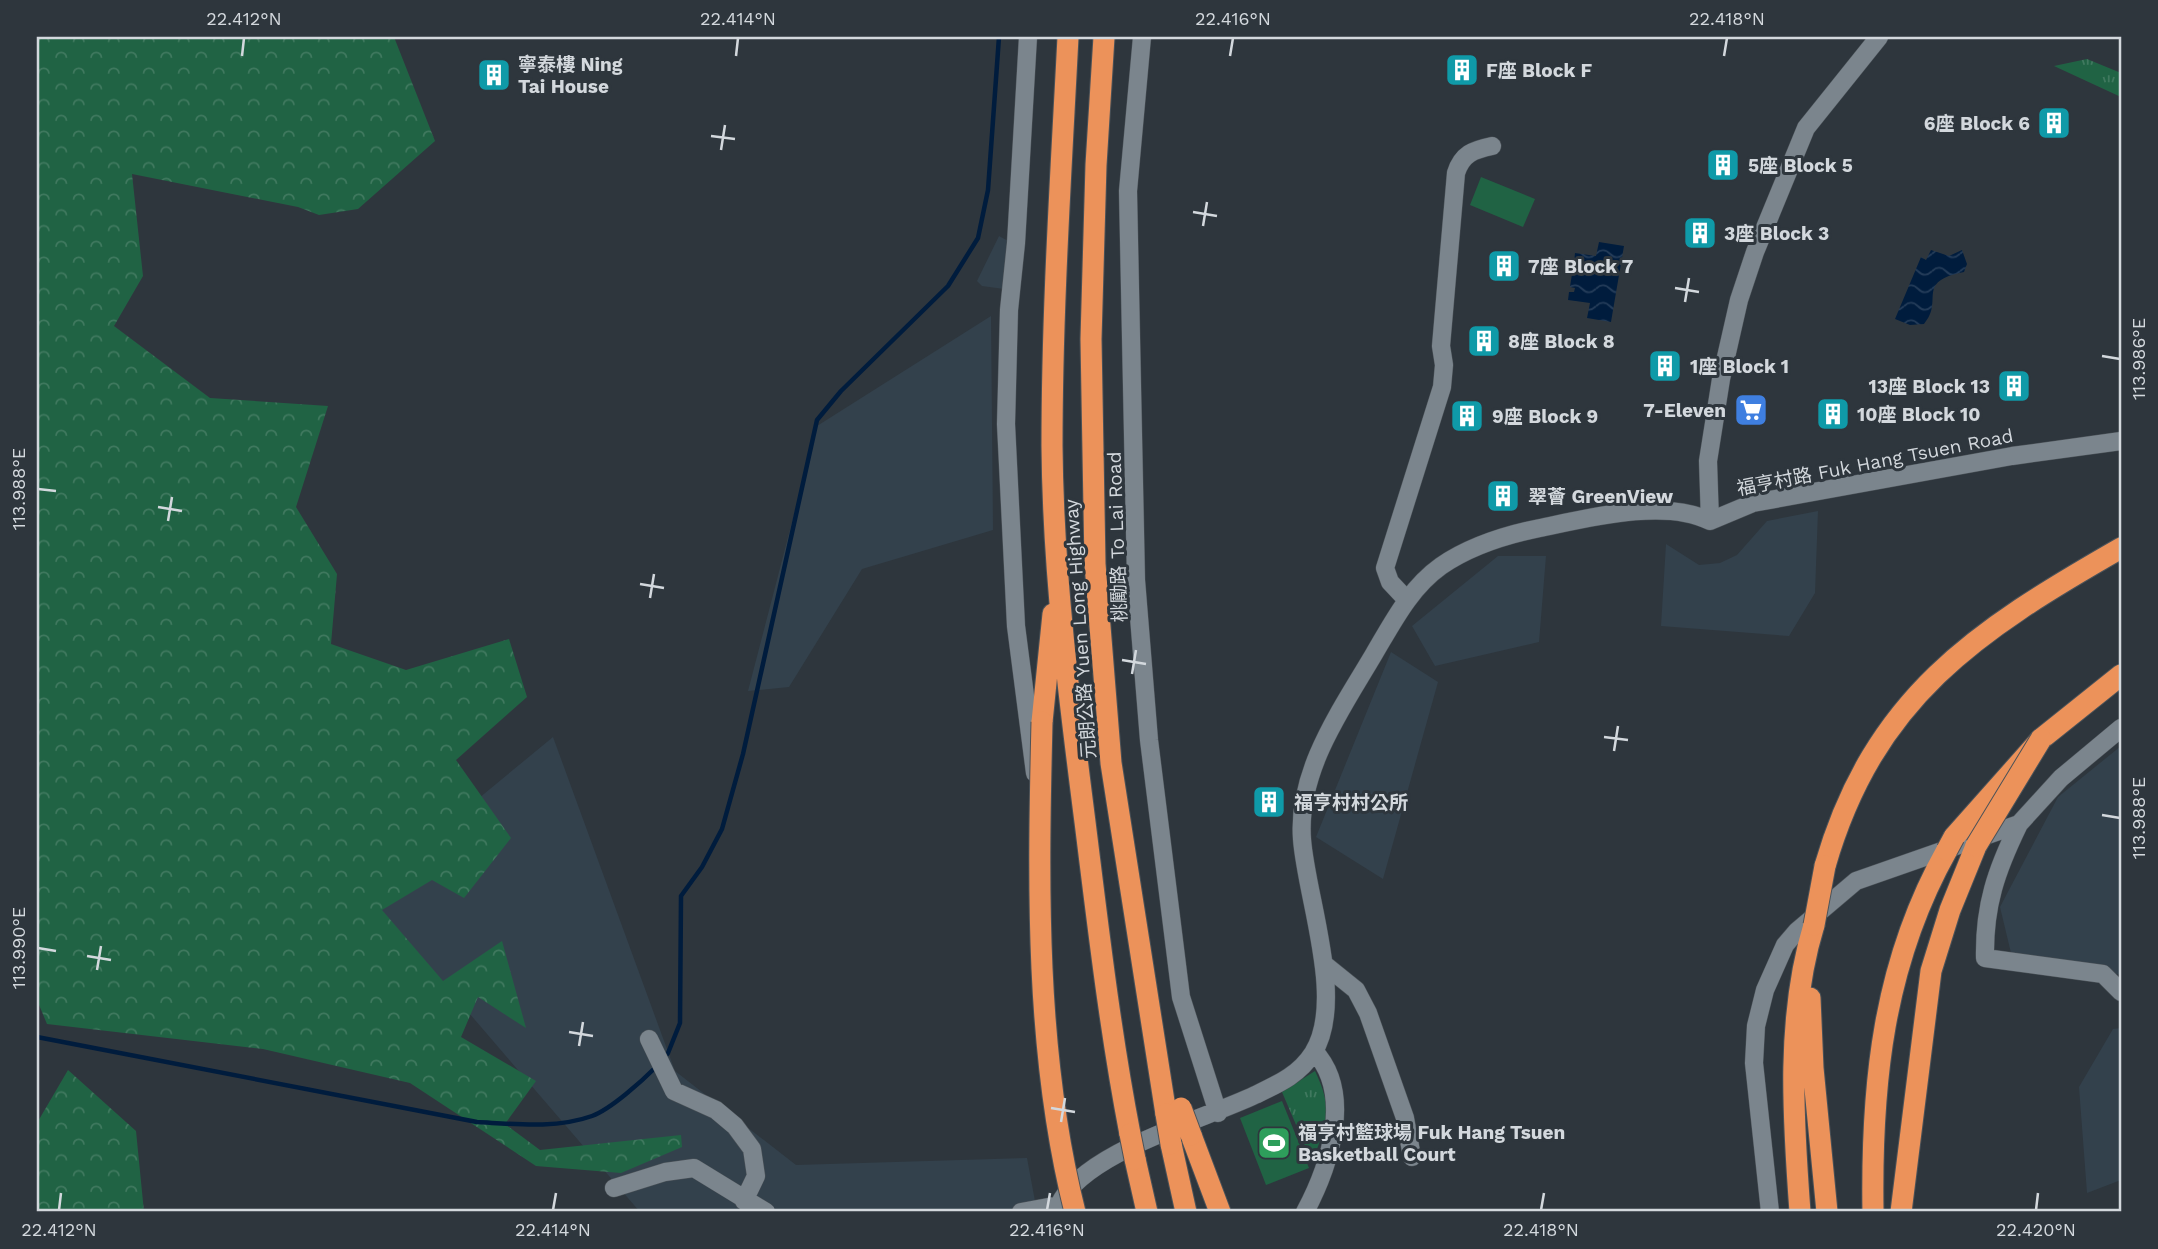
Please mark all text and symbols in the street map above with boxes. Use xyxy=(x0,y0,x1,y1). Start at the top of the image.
text: 22.412°N xyxy=(206,8,282,29)
text: 22.414°N xyxy=(700,8,776,29)
text: 22.416°N xyxy=(1195,8,1271,29)
text: 22.418°N xyxy=(1689,8,1765,29)
building icon: F座 Block F xyxy=(1443,51,1481,89)
place label: 寧泰樓 Ning Tai House xyxy=(518,53,623,98)
building icon: 寧泰樓 Ning Tai House xyxy=(475,56,513,94)
place label: F座 Block F xyxy=(1486,59,1592,82)
building icon: 6座 Block 6 xyxy=(2035,104,2073,142)
place label: 6座 Block 6 xyxy=(1924,112,2030,135)
building icon: 5座 Block 5 xyxy=(1704,146,1742,184)
place label: 5座 Block 5 xyxy=(1748,154,1853,177)
building icon: 3座 Block 3 xyxy=(1681,214,1719,252)
place label: 3座 Block 3 xyxy=(1724,222,1829,245)
building icon: 7座 Block 7 xyxy=(1485,247,1523,285)
place label: 7座 Block 7 xyxy=(1528,255,1633,278)
text: 113.986°E xyxy=(2128,318,2149,400)
building icon: 8座 Block 8 xyxy=(1465,322,1503,360)
place label: 8座 Block 8 xyxy=(1508,330,1615,353)
building icon: 1座 Block 1 xyxy=(1646,347,1684,385)
place label: 1座 Block 1 xyxy=(1690,355,1789,378)
building icon: 13座 Block 13 xyxy=(1995,367,2033,405)
place label: 13座 Block 13 xyxy=(1868,375,1990,398)
supermarket icon: 7-Eleven xyxy=(1732,391,1770,429)
building icon: 10座 Block 10 xyxy=(1814,395,1852,433)
building icon: 9座 Block 9 xyxy=(1448,397,1486,435)
place label: 7-Eleven xyxy=(1643,399,1726,422)
place label: 10座 Block 10 xyxy=(1857,403,1980,426)
place label: 9座 Block 9 xyxy=(1492,405,1598,428)
street label: 福亨村路 Fuk Hang Tsuen Road xyxy=(1735,424,2015,500)
text: 113.988°E xyxy=(8,448,29,530)
street label: 桃勵路 To Lai Road xyxy=(1103,451,1131,623)
building icon: 翠薈 GreenView xyxy=(1484,477,1522,515)
place label: 翠薈 GreenView xyxy=(1528,485,1673,508)
street label: 元朗公路 Yuen Long Highway xyxy=(1059,498,1101,760)
text: 113.988°E xyxy=(2128,777,2149,859)
building icon: 福亨村村公所 xyxy=(1250,783,1288,821)
place label: 福亨村村公所 xyxy=(1294,791,1408,814)
text: 113.990°E xyxy=(8,907,29,989)
place label: 福亨村籃球場 Fuk Hang Tsuen Basketball Court xyxy=(1298,1121,1565,1166)
sports icon: 福亨村籃球場 Fuk Hang Tsuen Basketball Court xyxy=(1255,1124,1293,1162)
text: 22.412°N xyxy=(21,1219,97,1240)
text: 22.414°N xyxy=(515,1219,591,1240)
text: 22.416°N xyxy=(1009,1219,1085,1240)
text: 22.418°N xyxy=(1503,1219,1579,1240)
text: 22.420°N xyxy=(1996,1219,2076,1240)

